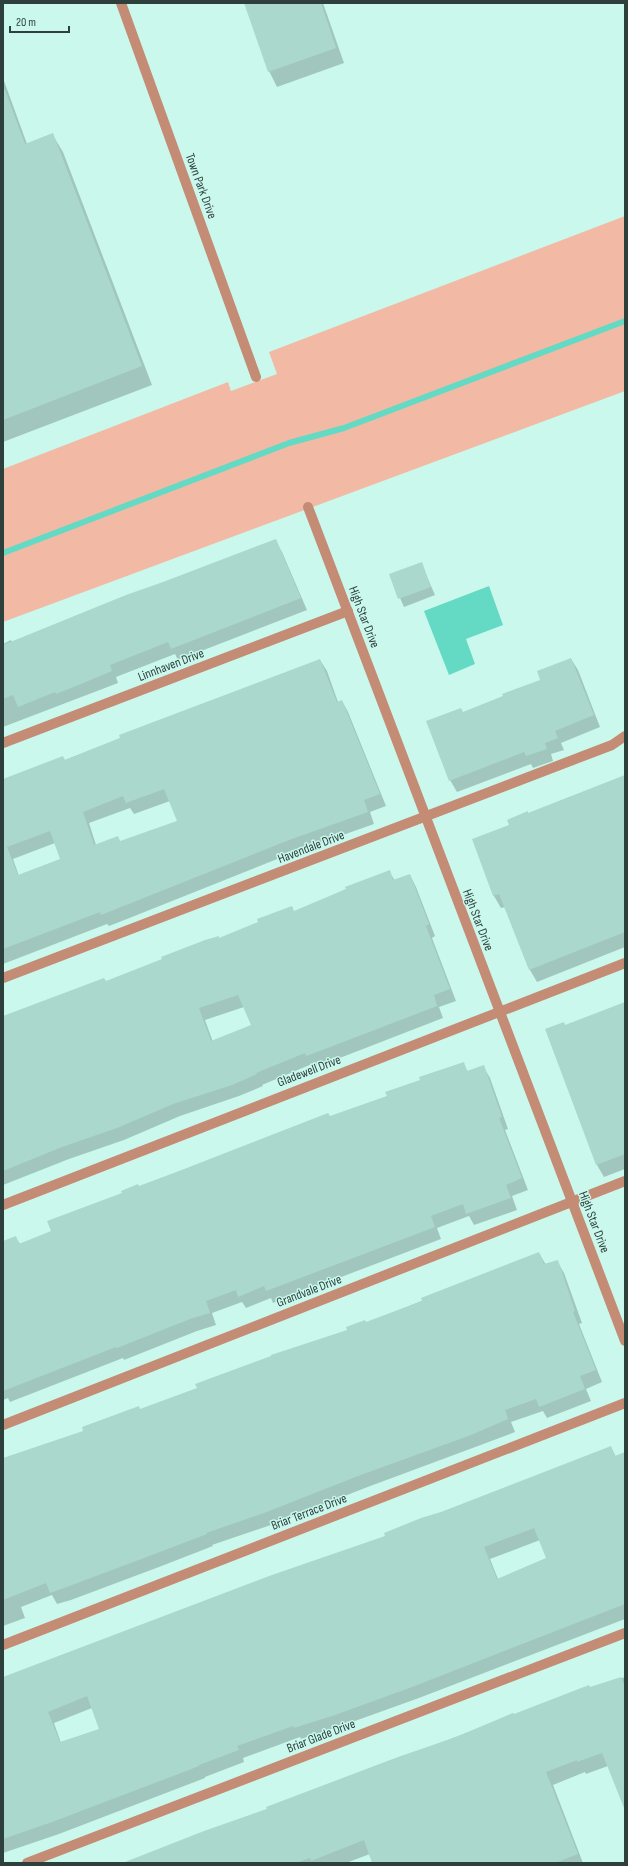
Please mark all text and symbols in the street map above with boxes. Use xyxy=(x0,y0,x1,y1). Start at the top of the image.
scale bar xyxy=(10,8,69,34)
text: 20 m xyxy=(16,15,36,30)
street label: Town Park Drive xyxy=(182,151,220,221)
street label: High Star Drive xyxy=(345,584,383,650)
street label: Linnhaven Drive xyxy=(136,645,206,685)
street label: Havendale Drive xyxy=(275,827,347,867)
street label: High Star Drive xyxy=(459,887,497,953)
street label: Gladewell Drive xyxy=(275,1052,343,1090)
street label: High Star Drive xyxy=(575,1189,613,1255)
street label: Grandvale Drive xyxy=(274,1271,344,1311)
street label: Briar Terrace Drive xyxy=(269,1490,349,1534)
street label: Briar Glade Drive xyxy=(284,1716,358,1756)

